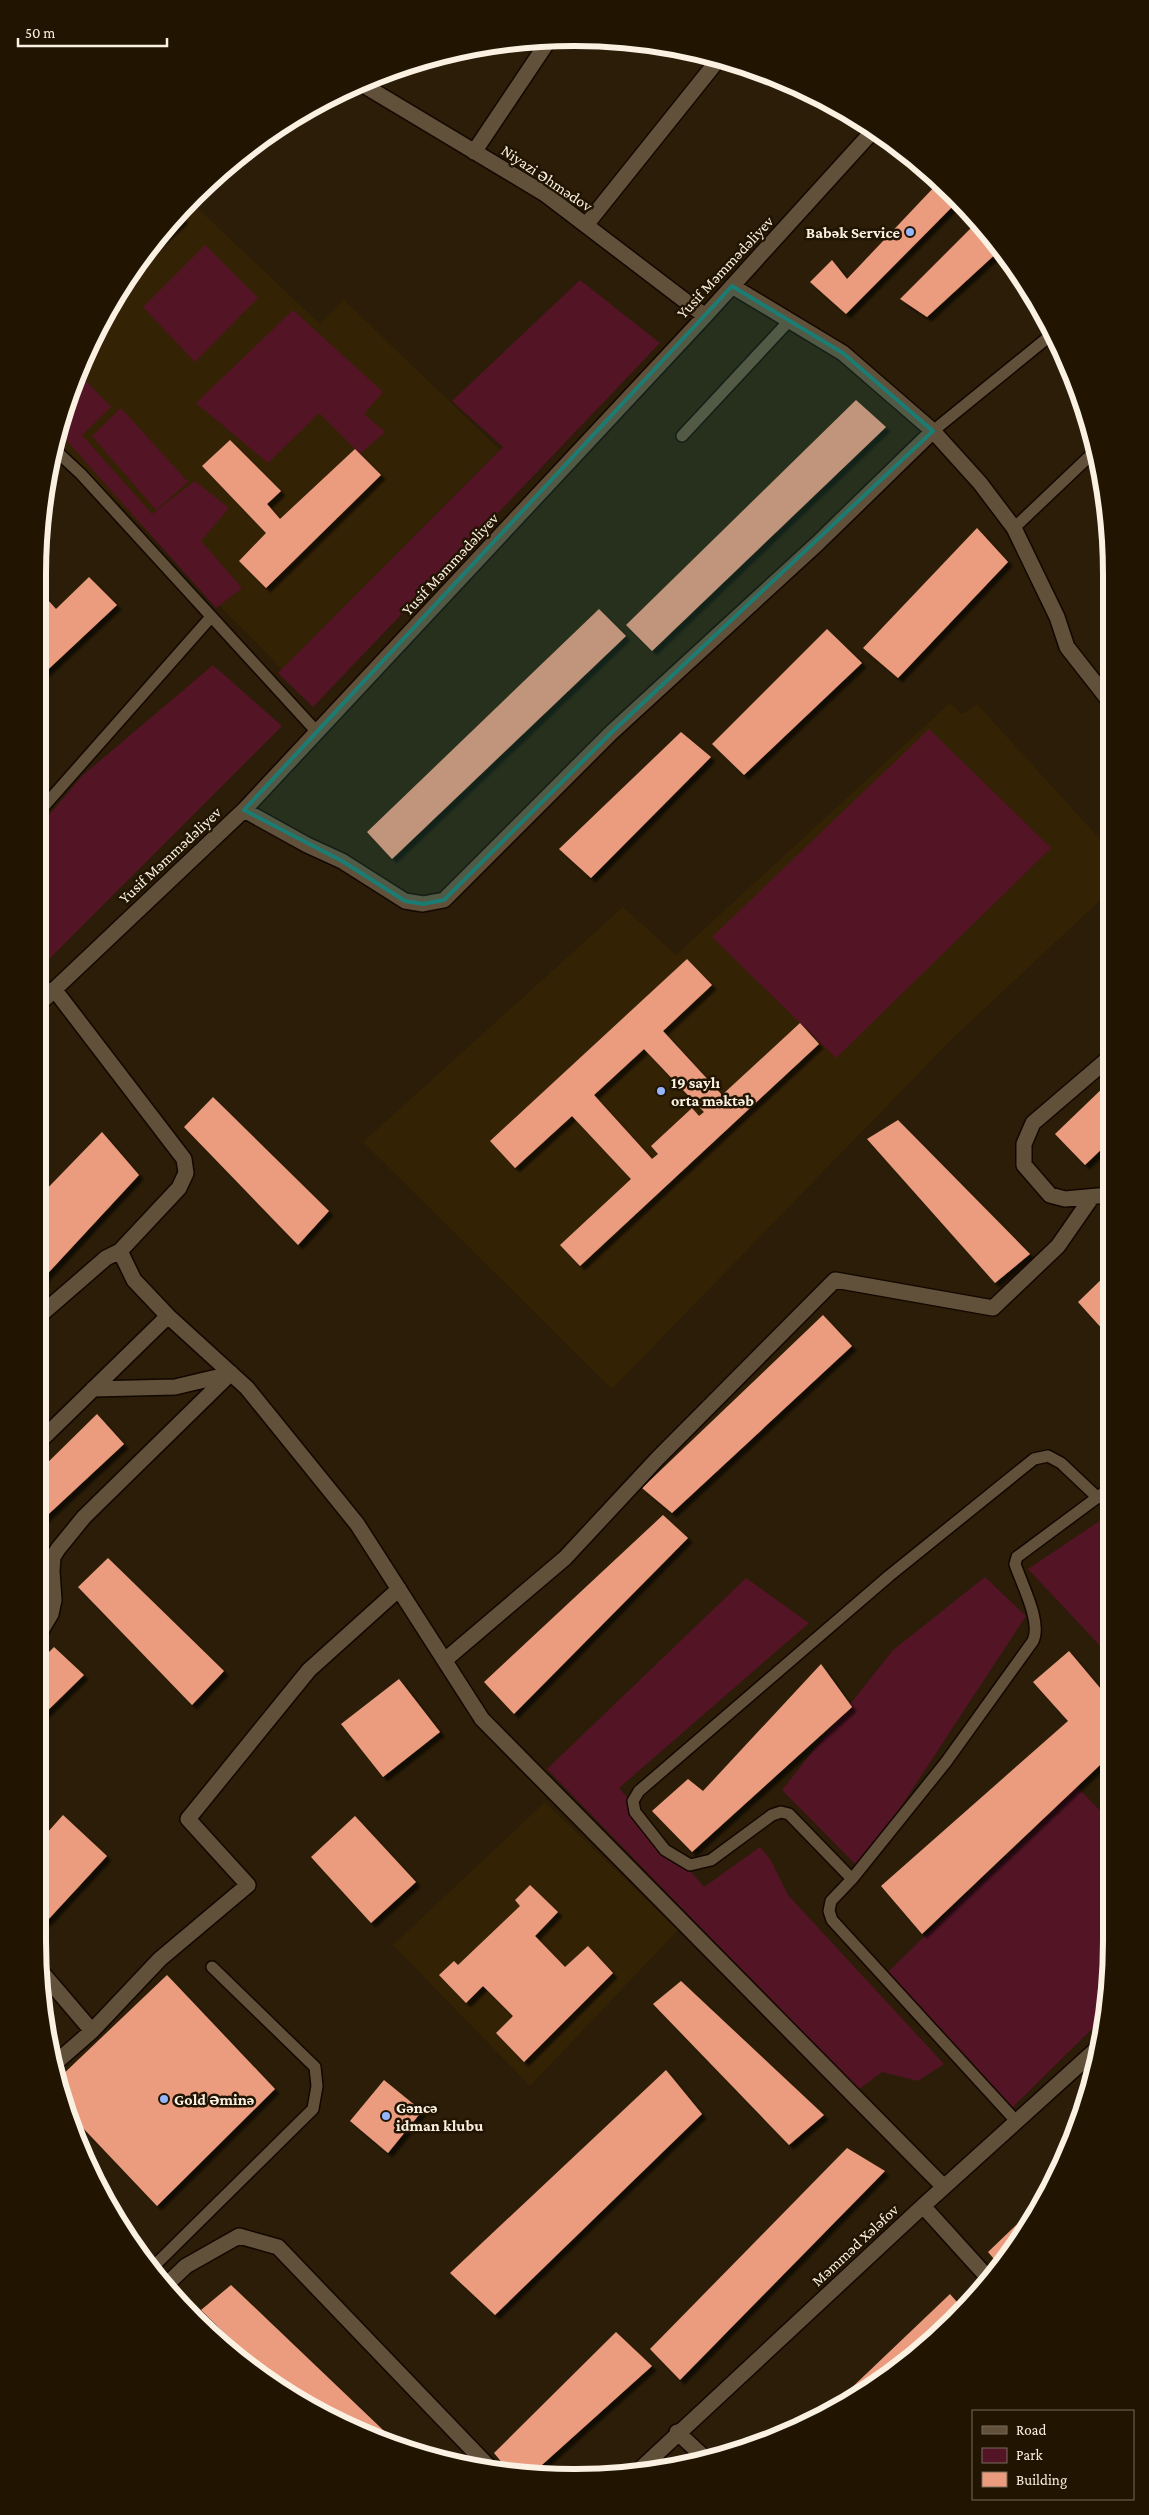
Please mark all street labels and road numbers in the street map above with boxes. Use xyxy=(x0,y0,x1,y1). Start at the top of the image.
street label: Niyazi Əhmədov xyxy=(498,141,596,216)
street label: Yusif Məmmədəliyev xyxy=(673,212,778,322)
street label: Yusif Məmmədəliyev xyxy=(398,509,503,619)
street label: Yusif Məmmədəliyev xyxy=(115,803,226,907)
street label: Məmməd Xələfov xyxy=(808,2200,902,2289)

